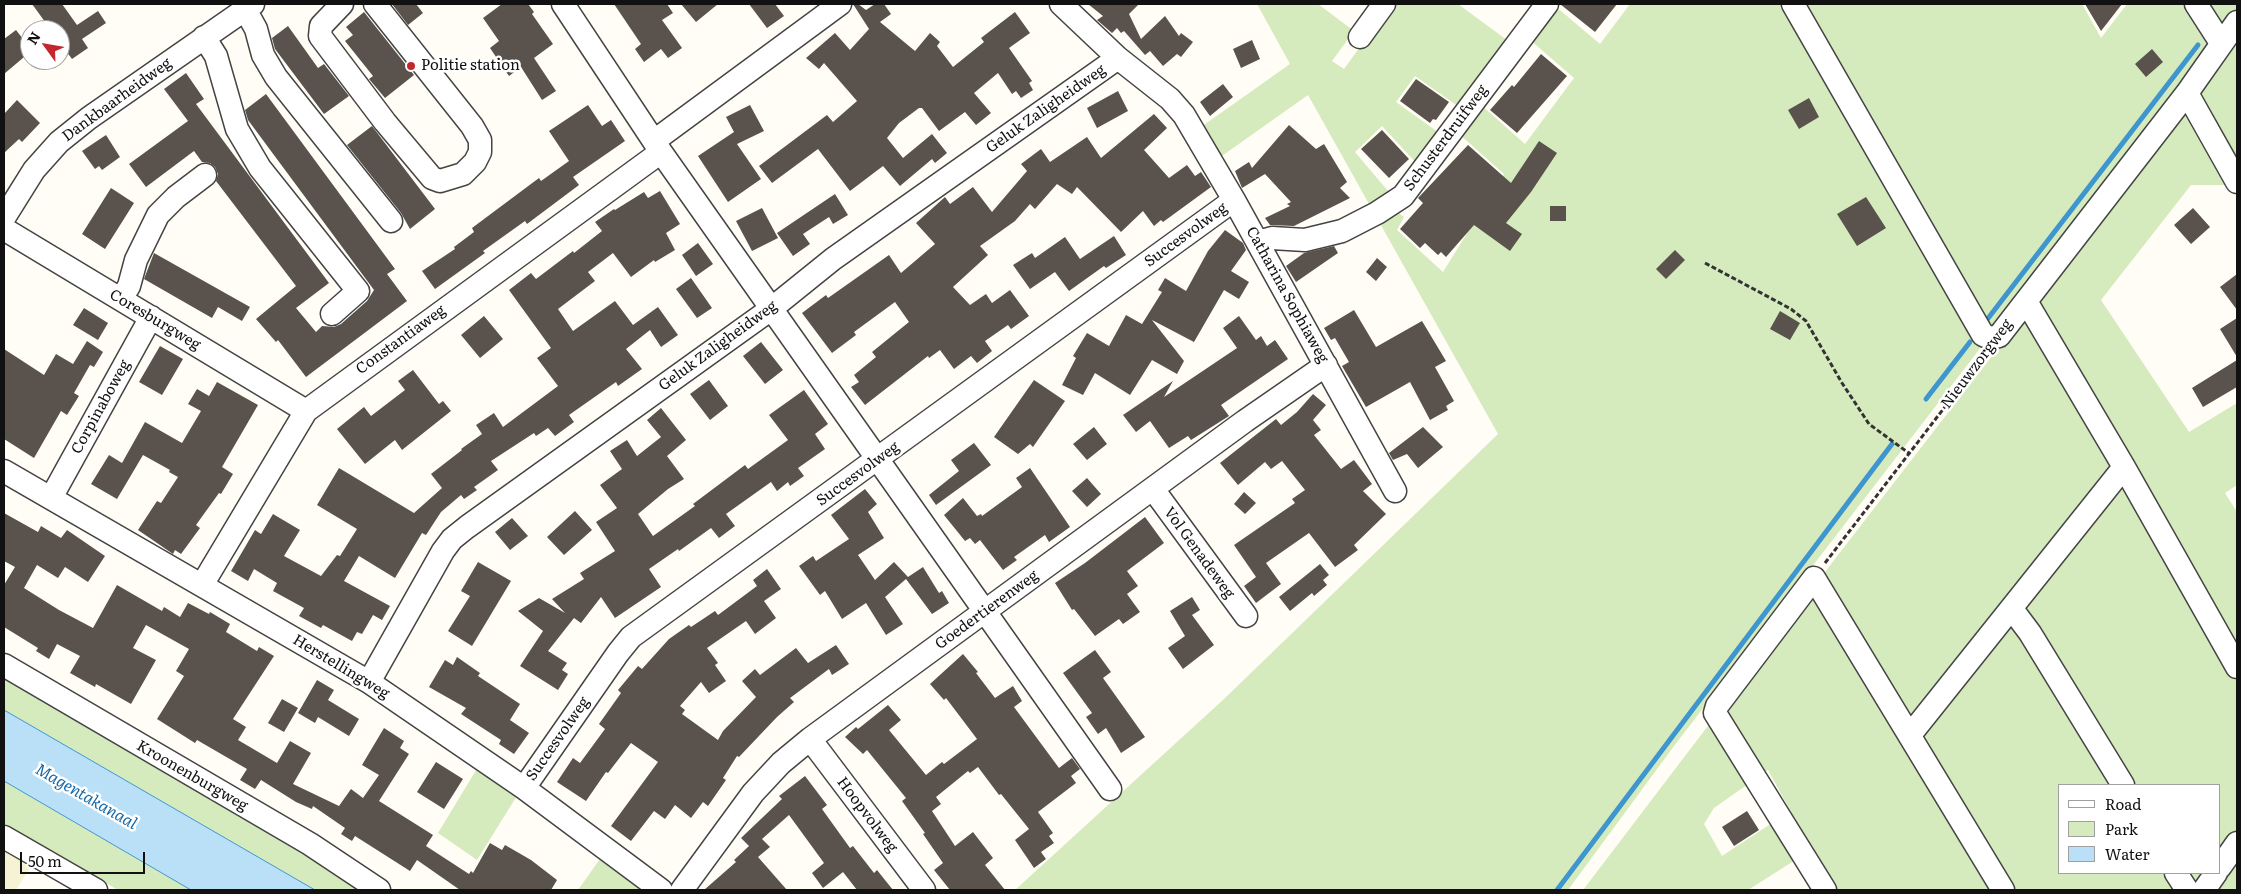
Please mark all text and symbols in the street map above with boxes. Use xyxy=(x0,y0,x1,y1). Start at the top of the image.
north arrow xyxy=(20,20,70,70)
text: N xyxy=(22,27,45,48)
street label: Dankbaarheidweg xyxy=(59,54,175,146)
place label: Politie station xyxy=(421,57,520,75)
marker: Politie station xyxy=(405,60,417,72)
street label: Geluk Zaligheidweg xyxy=(983,61,1109,157)
street label: Schusterdruifweg xyxy=(1400,81,1492,195)
street label: Succesvolweg xyxy=(1141,199,1231,271)
street label: Catharina Sophiaweg xyxy=(1242,224,1332,366)
street label: Coresburgweg xyxy=(106,286,204,354)
street label: Geluk Zaligheidweg xyxy=(655,297,781,395)
street label: Constantiaweg xyxy=(353,301,449,379)
street label: Nieuwzorgweg xyxy=(1938,316,2016,412)
street label: Corpinaboweg xyxy=(68,357,134,457)
street label: Succesvolweg xyxy=(813,438,903,510)
street label: Vol Genadeweg xyxy=(1160,504,1238,602)
street label: Goedertierenweg xyxy=(932,567,1042,653)
street label: Herstellingweg xyxy=(289,631,393,703)
street label: Succesvolweg xyxy=(523,694,593,784)
street label: Kroonenburgweg xyxy=(133,737,251,815)
water label: Magentakanaal xyxy=(32,760,140,834)
street label: Hoopvolweg xyxy=(833,774,901,856)
legend xyxy=(2058,784,2221,874)
text: Road xyxy=(2105,792,2141,815)
text: Park xyxy=(2105,817,2138,840)
scale bar xyxy=(22,842,148,874)
text: Water xyxy=(2105,842,2150,865)
text: 50 m xyxy=(28,849,62,872)

